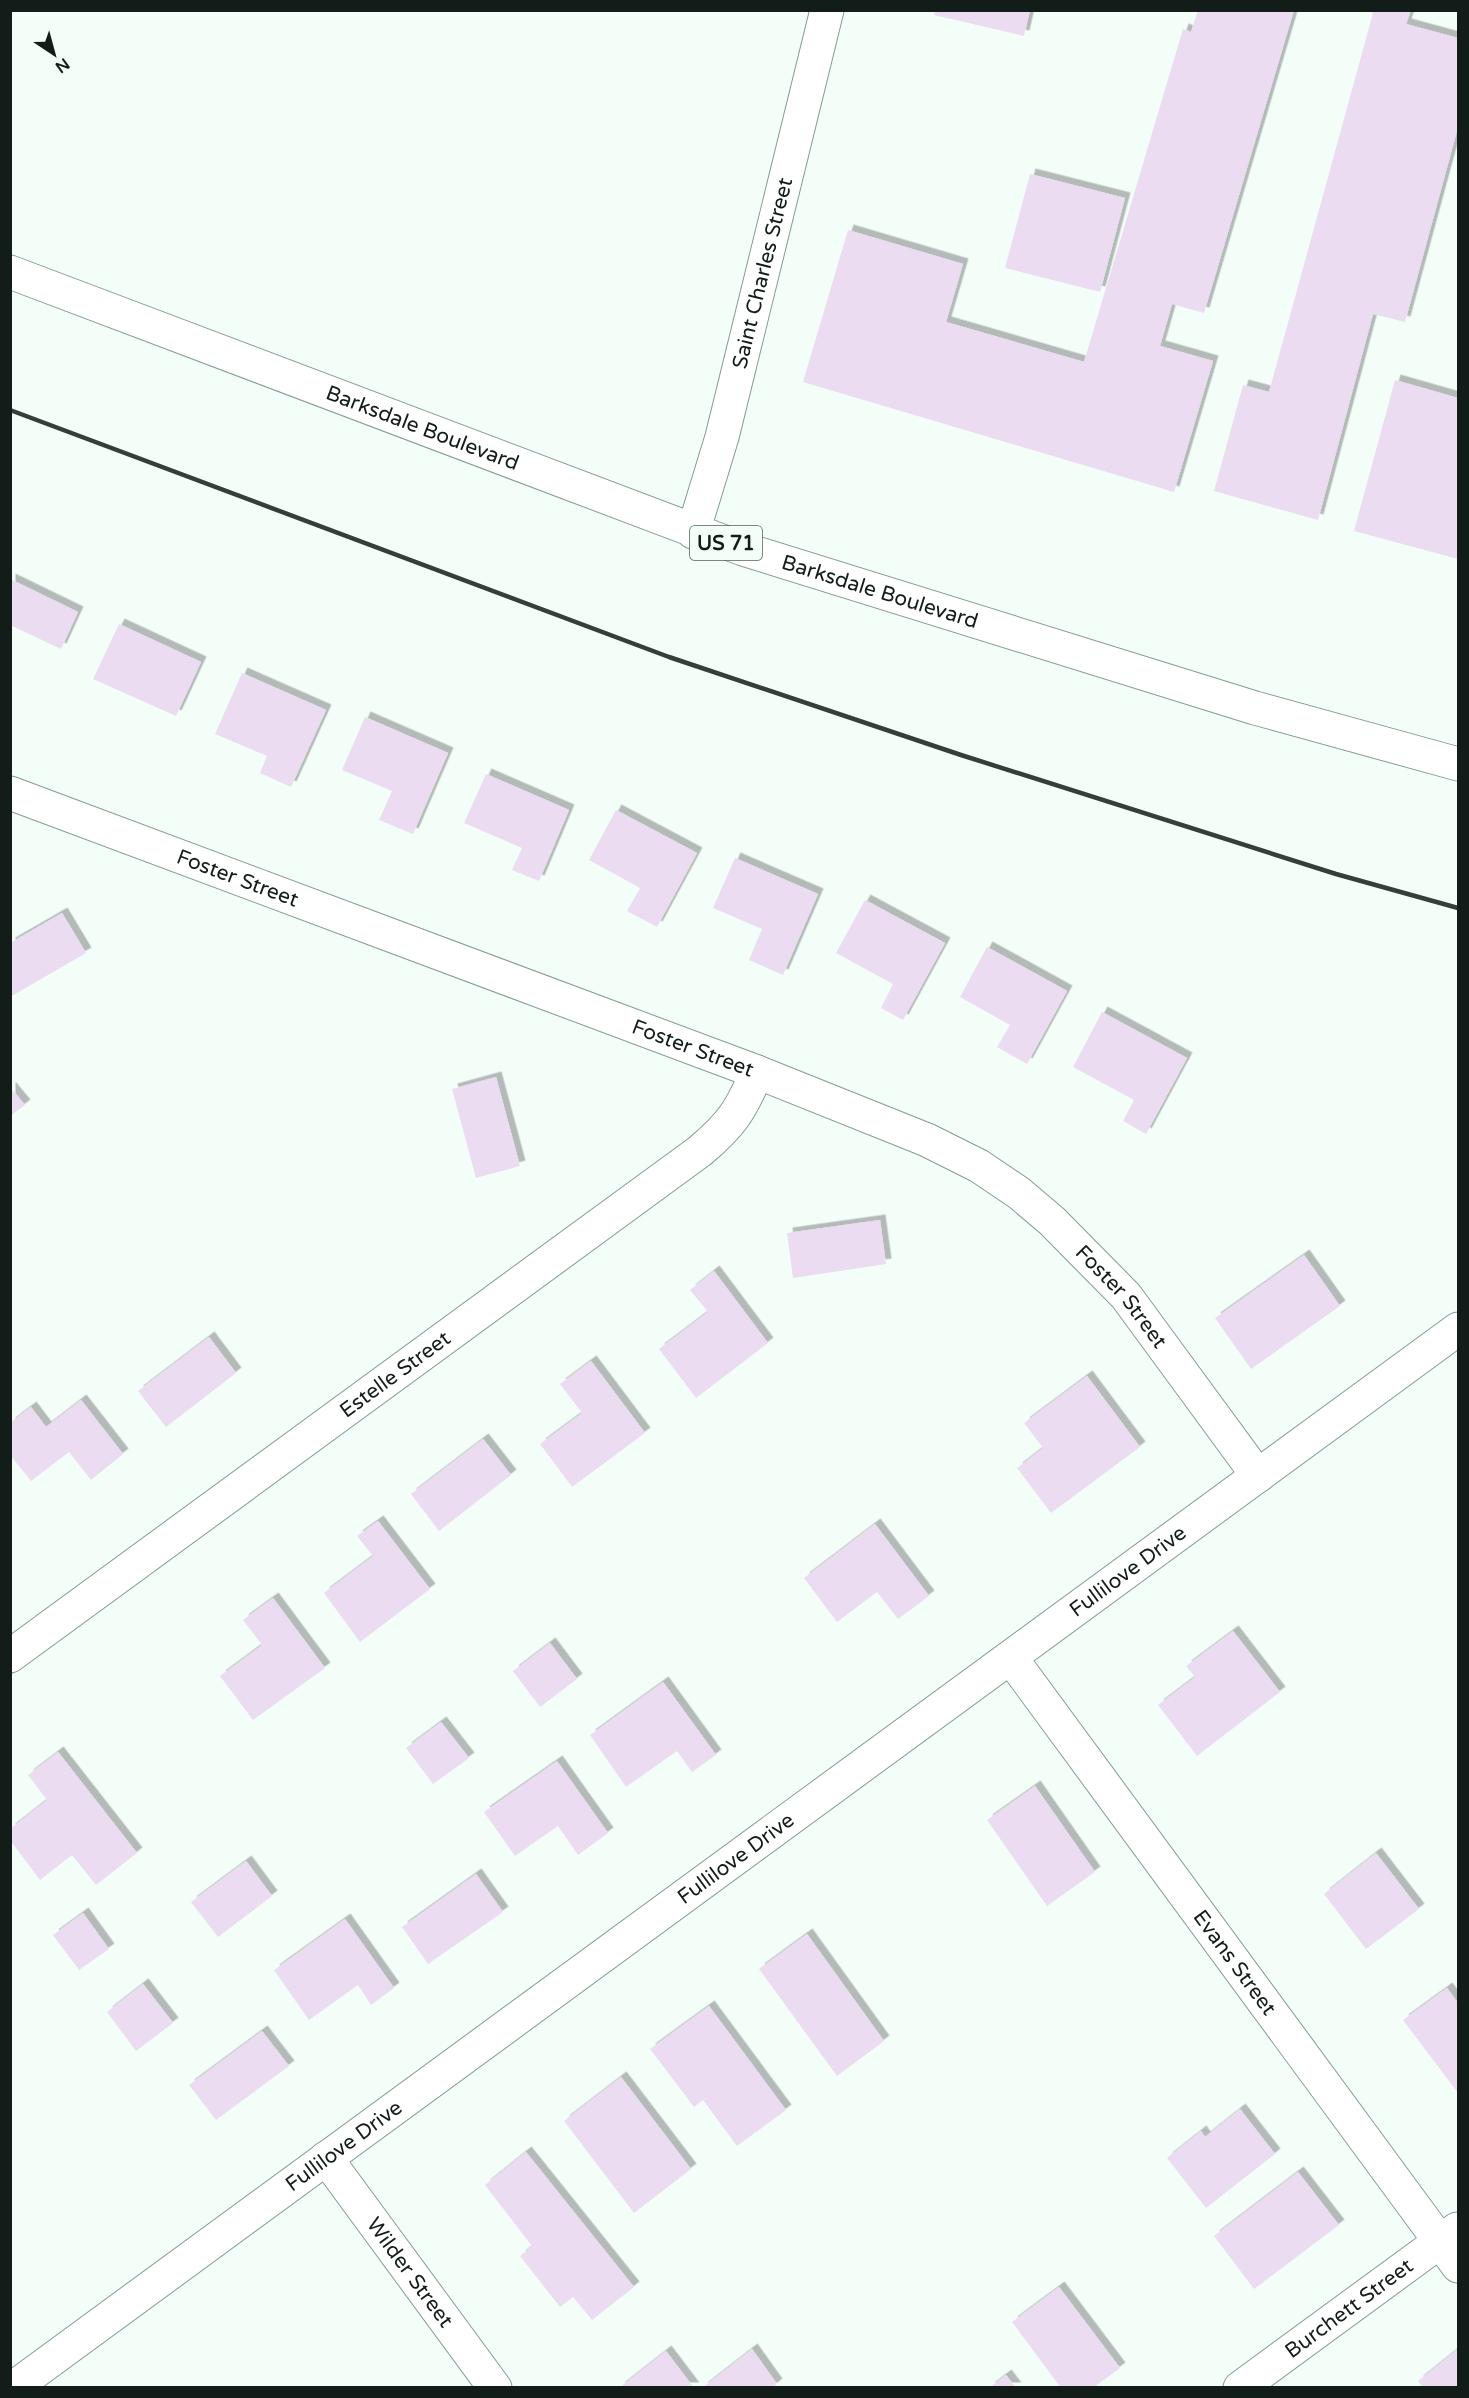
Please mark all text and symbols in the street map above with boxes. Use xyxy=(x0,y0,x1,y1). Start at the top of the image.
north arrow xyxy=(24,24,84,84)
text: N xyxy=(51,53,73,77)
street label: Saint Charles Street xyxy=(727,175,798,371)
street label: Barksdale Boulevard xyxy=(322,381,522,476)
road number: US 71 xyxy=(690,526,762,560)
street label: Barksdale Boulevard xyxy=(778,550,981,634)
street label: Foster Street xyxy=(173,844,302,913)
street label: Foster Street xyxy=(628,1014,757,1083)
street label: Foster Street xyxy=(1070,1240,1172,1353)
street label: Estelle Street xyxy=(335,1326,455,1423)
street label: Fullilove Drive xyxy=(1065,1520,1191,1622)
street label: Fullilove Drive xyxy=(673,1808,799,1910)
street label: Evans Street xyxy=(1188,1905,1281,2020)
street label: Fullilove Drive xyxy=(281,2095,407,2197)
street label: Wilder Street xyxy=(361,2213,458,2333)
street label: Burchett Street xyxy=(1280,2253,1418,2364)

